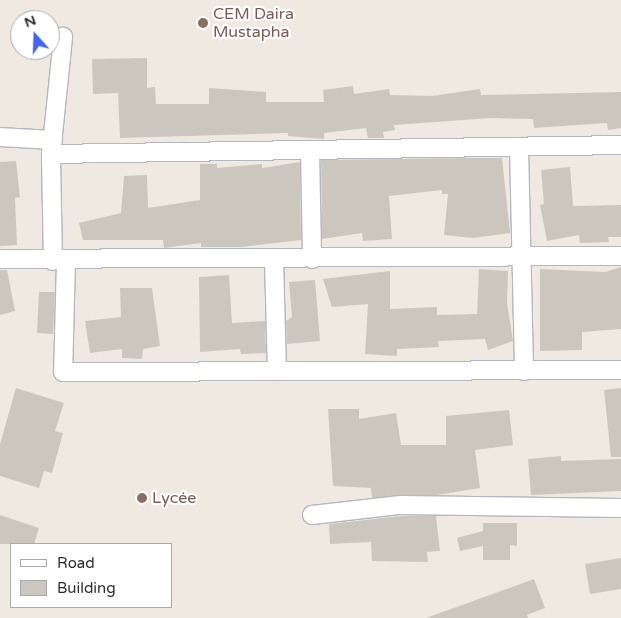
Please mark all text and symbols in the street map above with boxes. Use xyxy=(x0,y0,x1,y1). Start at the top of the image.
place label: CEM Daira Mustapha xyxy=(213,4,294,42)
north arrow xyxy=(10,10,60,60)
text: N xyxy=(22,11,38,31)
marker: CEM Daira Mustapha xyxy=(197,17,209,29)
place label: Lycée xyxy=(152,488,196,508)
marker: Lycée xyxy=(136,492,148,504)
legend xyxy=(10,543,172,608)
text: Road xyxy=(57,554,95,572)
text: Building xyxy=(57,579,116,597)

